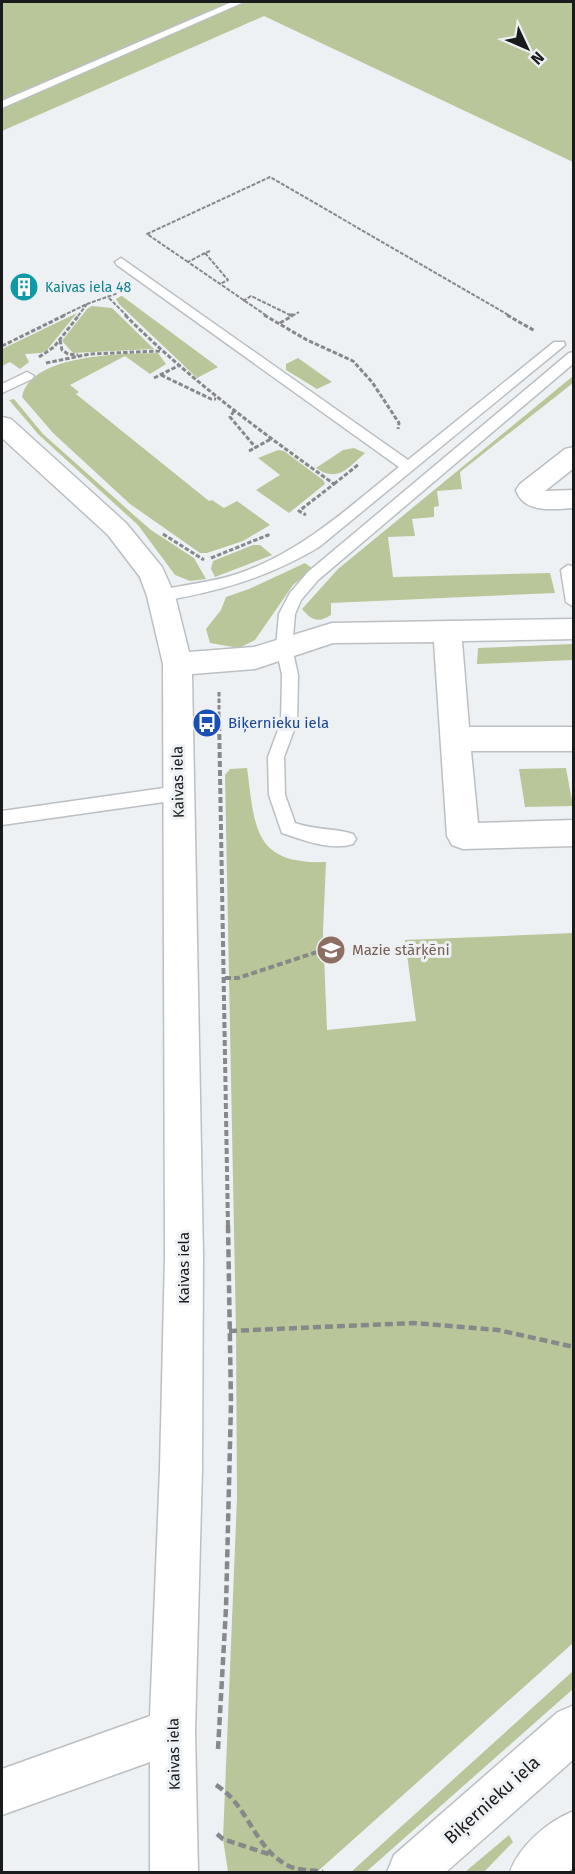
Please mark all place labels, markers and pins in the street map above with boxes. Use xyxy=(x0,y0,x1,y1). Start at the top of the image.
building icon: Kaivas iela 48 xyxy=(8,271,40,303)
place label: Kaivas iela 48 xyxy=(45,279,131,296)
bus stop icon: Biķernieku iela xyxy=(191,707,223,739)
place label: Biķernieku iela xyxy=(228,714,329,733)
school or university icon: Mazie stārķēni xyxy=(315,934,347,966)
place label: Mazie stārķēni xyxy=(352,941,450,960)

